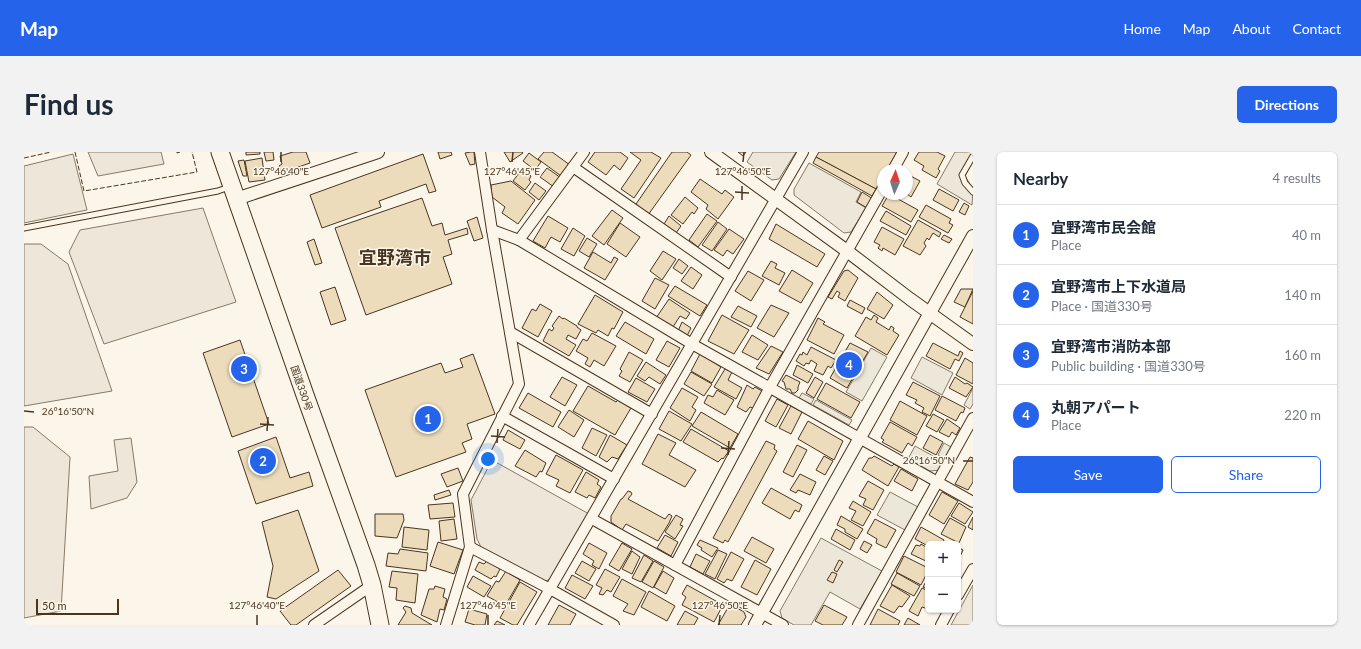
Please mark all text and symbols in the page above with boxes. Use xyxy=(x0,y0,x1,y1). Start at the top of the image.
text: Map xyxy=(20,17,58,40)
text: Home xyxy=(1123,20,1161,37)
text: Map xyxy=(1183,20,1210,37)
text: About xyxy=(1232,20,1270,37)
text: Contact xyxy=(1292,20,1341,37)
button: Directions xyxy=(1237,86,1337,123)
text: Find us xyxy=(24,87,114,121)
north arrow xyxy=(877,164,913,200)
text: 127°46'40"E xyxy=(253,165,309,177)
text: 127°46'45"E xyxy=(484,165,540,177)
text: 127°46'50"E xyxy=(715,165,771,177)
text: Nearby xyxy=(1013,168,1068,189)
text: 4 results xyxy=(1273,170,1321,186)
text: 宜野湾市民会館 xyxy=(1051,218,1156,236)
text: 1 xyxy=(1022,227,1030,243)
text: 40 m xyxy=(1292,227,1321,243)
text: Place xyxy=(1051,237,1081,253)
district label: 宜野湾市 xyxy=(359,246,431,268)
text: 宜野湾市上下水道局 xyxy=(1051,277,1186,295)
text: 2 xyxy=(1022,287,1030,303)
text: 140 m xyxy=(1284,287,1321,303)
text: Place · 国道330号 xyxy=(1051,298,1153,314)
text: 宜野湾市消防本部 xyxy=(1051,337,1171,355)
text: 3 xyxy=(1022,347,1030,363)
text: 160 m xyxy=(1284,347,1321,363)
pin: 4 xyxy=(836,350,862,380)
pin: 3 xyxy=(231,354,257,384)
text: Public building · 国道330号 xyxy=(1051,358,1206,374)
street label: 国道330号 xyxy=(289,364,315,412)
text: 丸朝アパート xyxy=(1051,398,1141,416)
pin: 1 xyxy=(415,404,441,434)
text: 26°16'50"N xyxy=(42,405,94,417)
text: 4 xyxy=(1022,407,1030,423)
text: 220 m xyxy=(1284,407,1321,423)
text: Place xyxy=(1051,417,1081,433)
pin: 2 xyxy=(250,446,276,476)
your location xyxy=(478,449,498,469)
text: 26°16'50"N xyxy=(903,454,955,466)
button: Save xyxy=(1013,456,1163,493)
button: Share xyxy=(1171,456,1321,493)
map controls xyxy=(925,541,961,613)
button: + xyxy=(925,541,961,577)
button: − xyxy=(925,577,961,613)
scale bar xyxy=(36,597,119,616)
text: 50 m xyxy=(42,599,67,612)
text: 127°46'40"E xyxy=(229,599,285,611)
text: 127°46'45"E xyxy=(460,599,516,611)
text: 127°46'50"E xyxy=(692,599,748,611)

